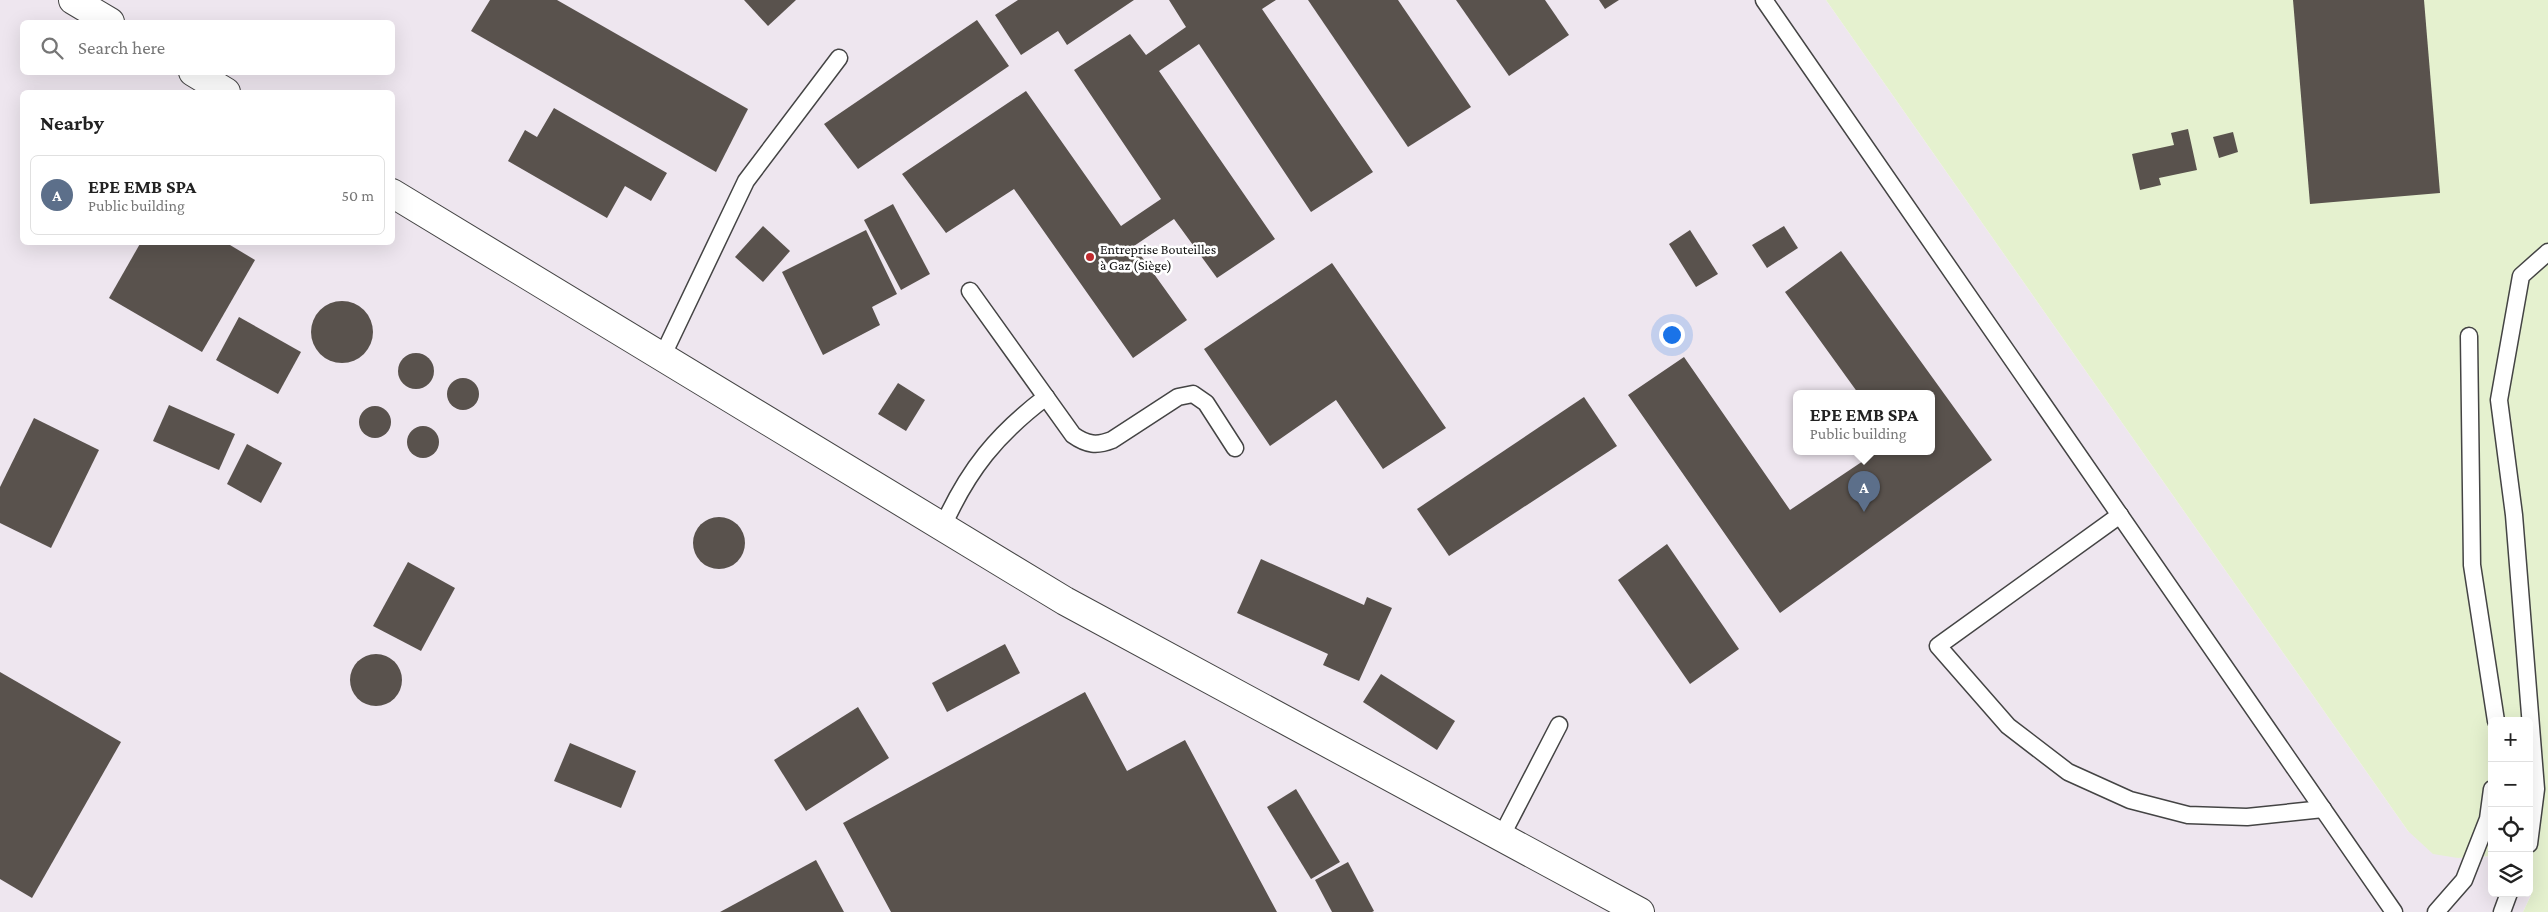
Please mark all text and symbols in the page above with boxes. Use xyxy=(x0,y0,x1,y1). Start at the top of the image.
search box xyxy=(20,20,395,75)
icon: search xyxy=(38,34,66,62)
text: Search here xyxy=(78,37,165,58)
text: Nearby xyxy=(40,111,104,135)
text: EPE EMB SPA xyxy=(88,176,196,197)
text: A xyxy=(52,187,62,204)
text: 50 m xyxy=(342,187,374,204)
text: Public building xyxy=(88,197,185,214)
place label: Entreprise Bouteilles à Gaz (Siège) xyxy=(1100,241,1216,274)
marker: Entreprise Bouteilles à Gaz (Siège) xyxy=(1084,251,1096,263)
your location xyxy=(1659,322,1685,348)
popup xyxy=(1793,390,1935,455)
text: EPE EMB SPA xyxy=(1810,404,1918,425)
text: Public building xyxy=(1810,425,1907,442)
pin: A xyxy=(1848,471,1880,512)
map controls xyxy=(2488,717,2533,897)
button: + xyxy=(2488,717,2533,762)
button: − xyxy=(2488,762,2533,807)
button: locate xyxy=(2488,807,2533,852)
button: layers xyxy=(2488,852,2533,897)

